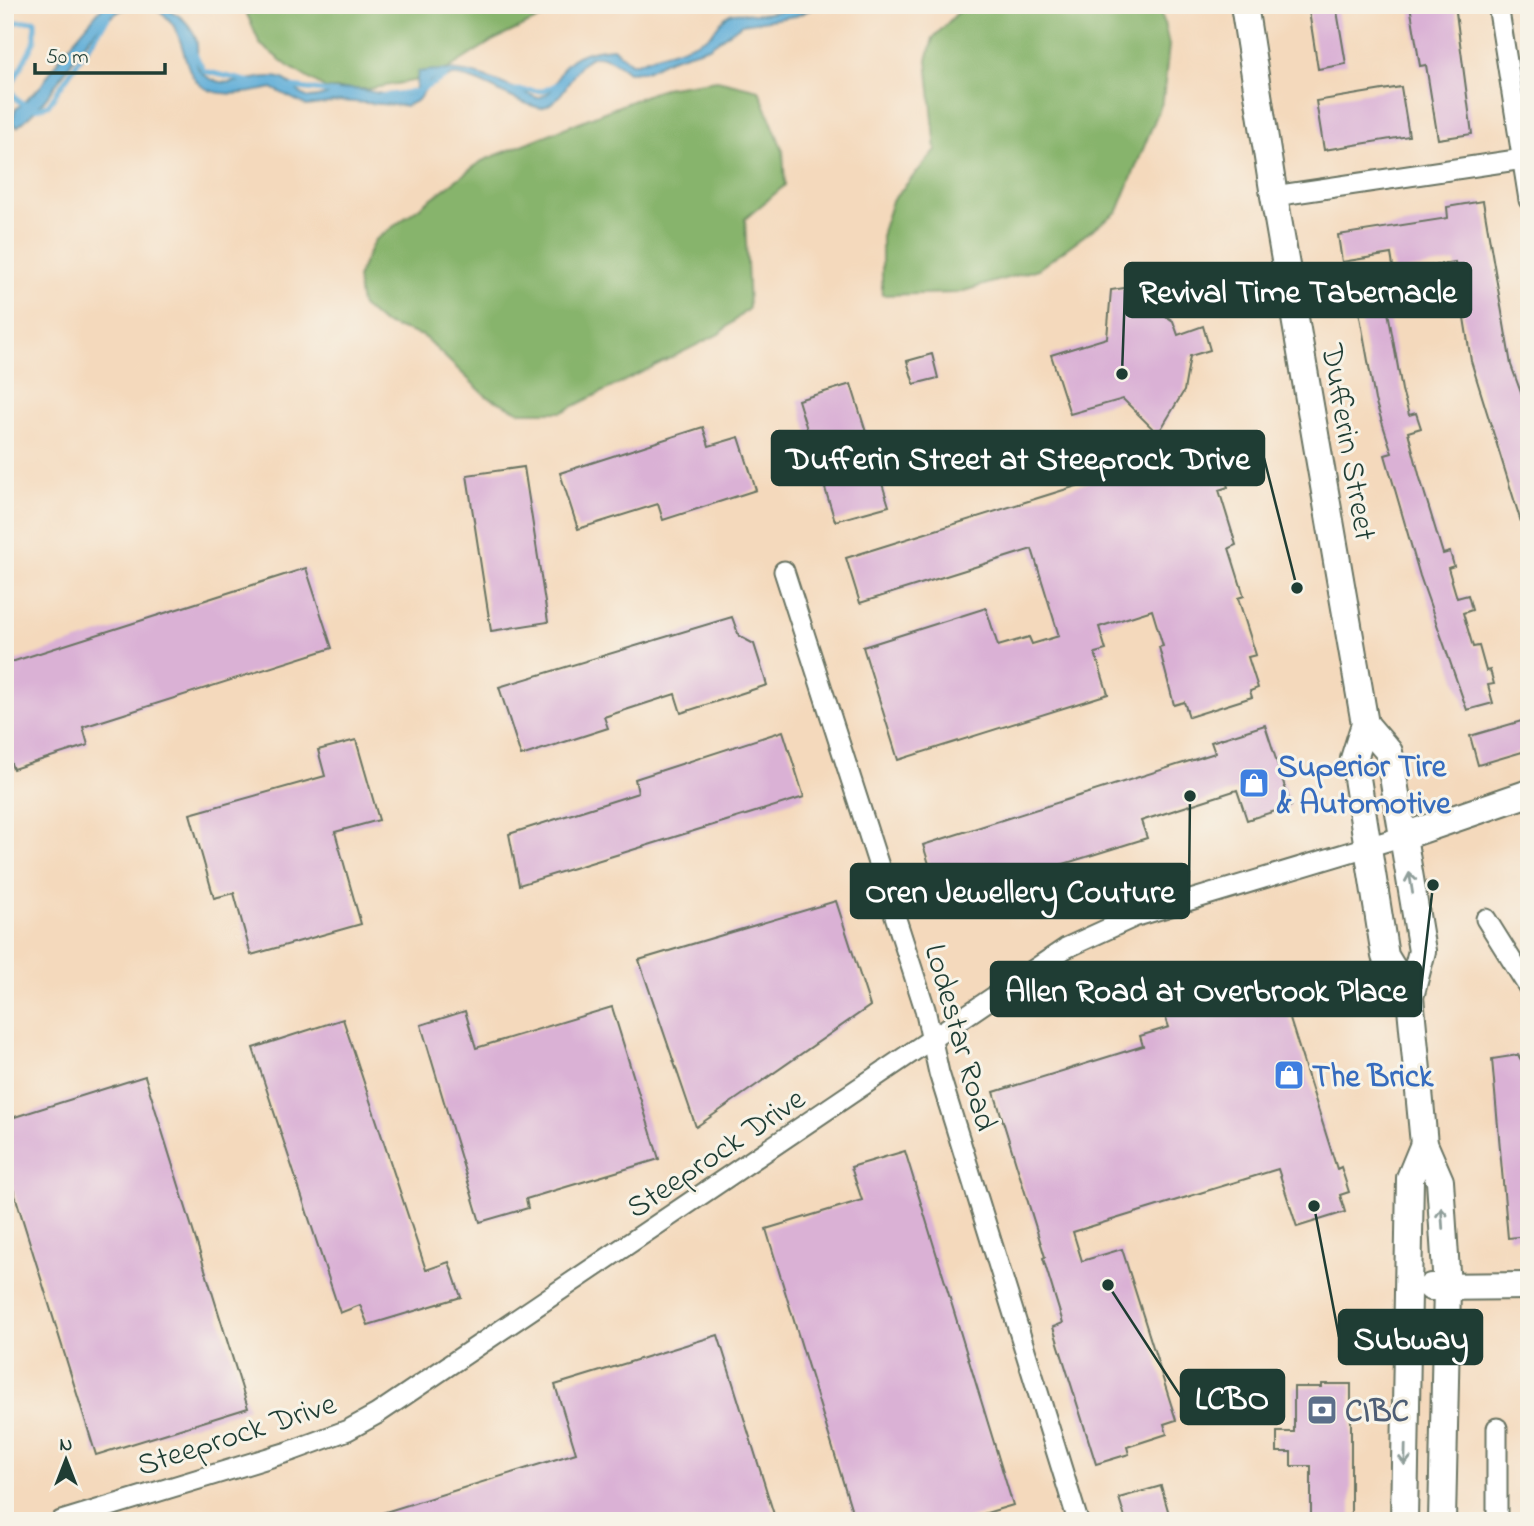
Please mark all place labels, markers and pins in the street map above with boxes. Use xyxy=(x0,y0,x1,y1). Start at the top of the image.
callout: Revival Time Tabernacle xyxy=(1125,263,1471,317)
callout: Dufferin Street at Steeprock Drive xyxy=(772,431,1264,485)
place label: Superior Tire & Automotive xyxy=(1276,745,1452,829)
shop icon: Superior Tire & Automotive xyxy=(1237,766,1271,800)
callout: Oren Jewellery Couture xyxy=(851,864,1189,918)
callout: Allen Road at Overbrook Place xyxy=(991,962,1421,1016)
place label: The Brick xyxy=(1312,1055,1434,1102)
shop icon: The Brick xyxy=(1272,1058,1306,1092)
callout: Subway xyxy=(1339,1310,1482,1364)
callout: LCBO xyxy=(1181,1370,1284,1424)
place label: CIBC xyxy=(1345,1390,1410,1437)
bank icon: CIBC xyxy=(1305,1393,1339,1427)

